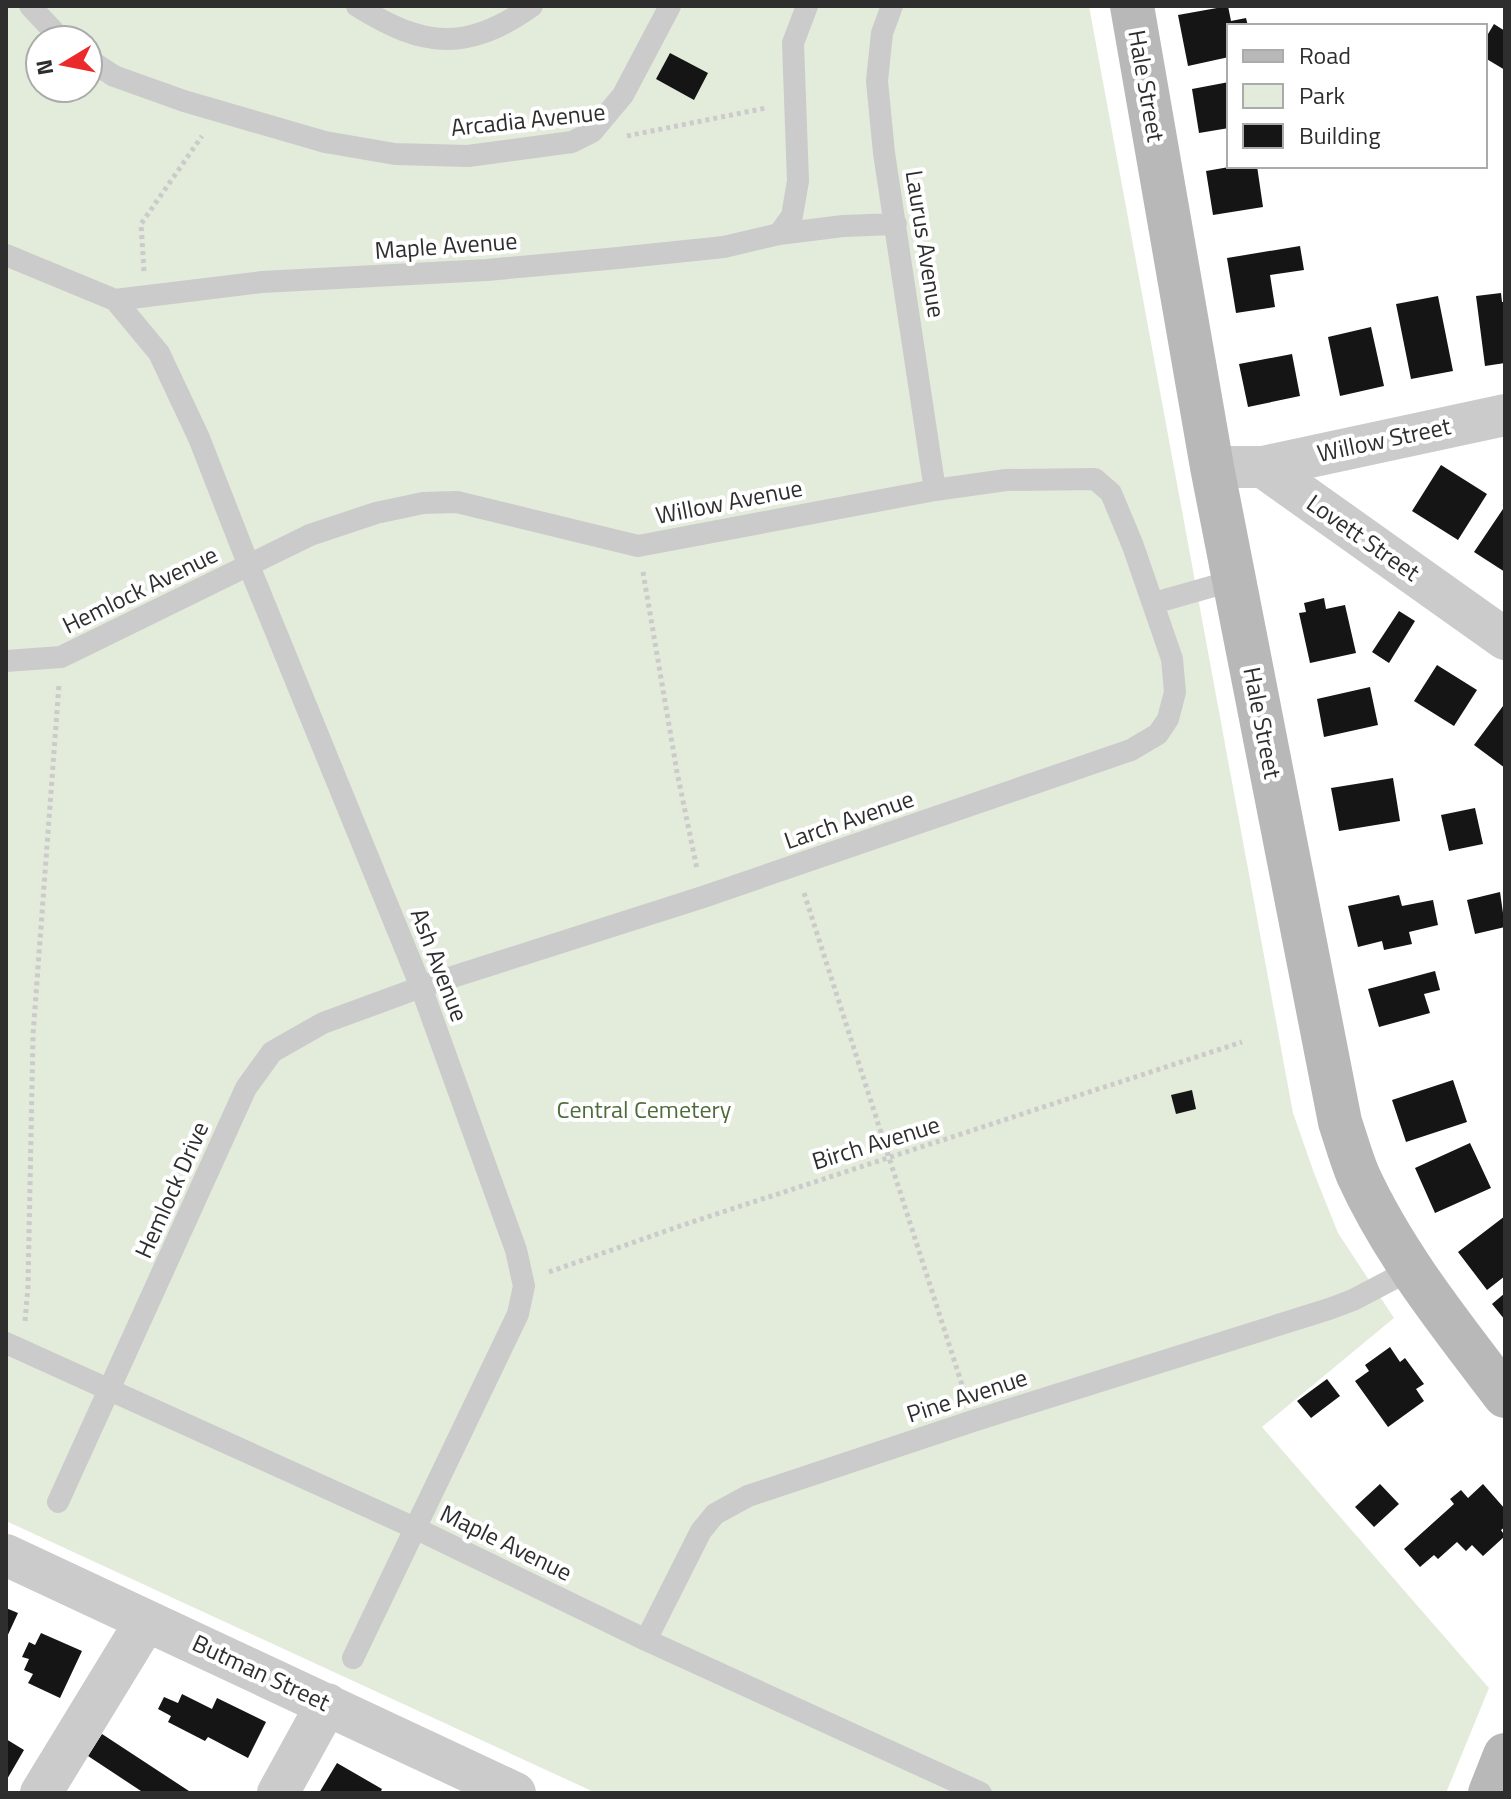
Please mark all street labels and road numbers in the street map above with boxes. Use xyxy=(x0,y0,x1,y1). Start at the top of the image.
street label: Hale Street xyxy=(1119,27,1175,145)
street label: Arcadia Avenue xyxy=(449,93,607,145)
street label: Laurus Avenue xyxy=(897,168,955,320)
street label: Maple Avenue xyxy=(373,222,518,268)
street label: Willow Street xyxy=(1314,407,1454,471)
street label: Willow Avenue xyxy=(652,469,805,533)
street label: Lovett Street xyxy=(1300,485,1428,590)
street label: Hemlock Avenue xyxy=(56,536,223,642)
street label: Hale Street xyxy=(1235,664,1292,782)
street label: Larch Avenue xyxy=(779,780,918,858)
street label: Ash Avenue xyxy=(402,903,478,1027)
street label: Birch Avenue xyxy=(807,1106,944,1179)
street label: Hemlock Drive xyxy=(125,1115,217,1264)
street label: Pine Avenue xyxy=(902,1359,1032,1431)
street label: Maple Avenue xyxy=(434,1495,579,1590)
street label: Butman Street xyxy=(187,1624,337,1720)

